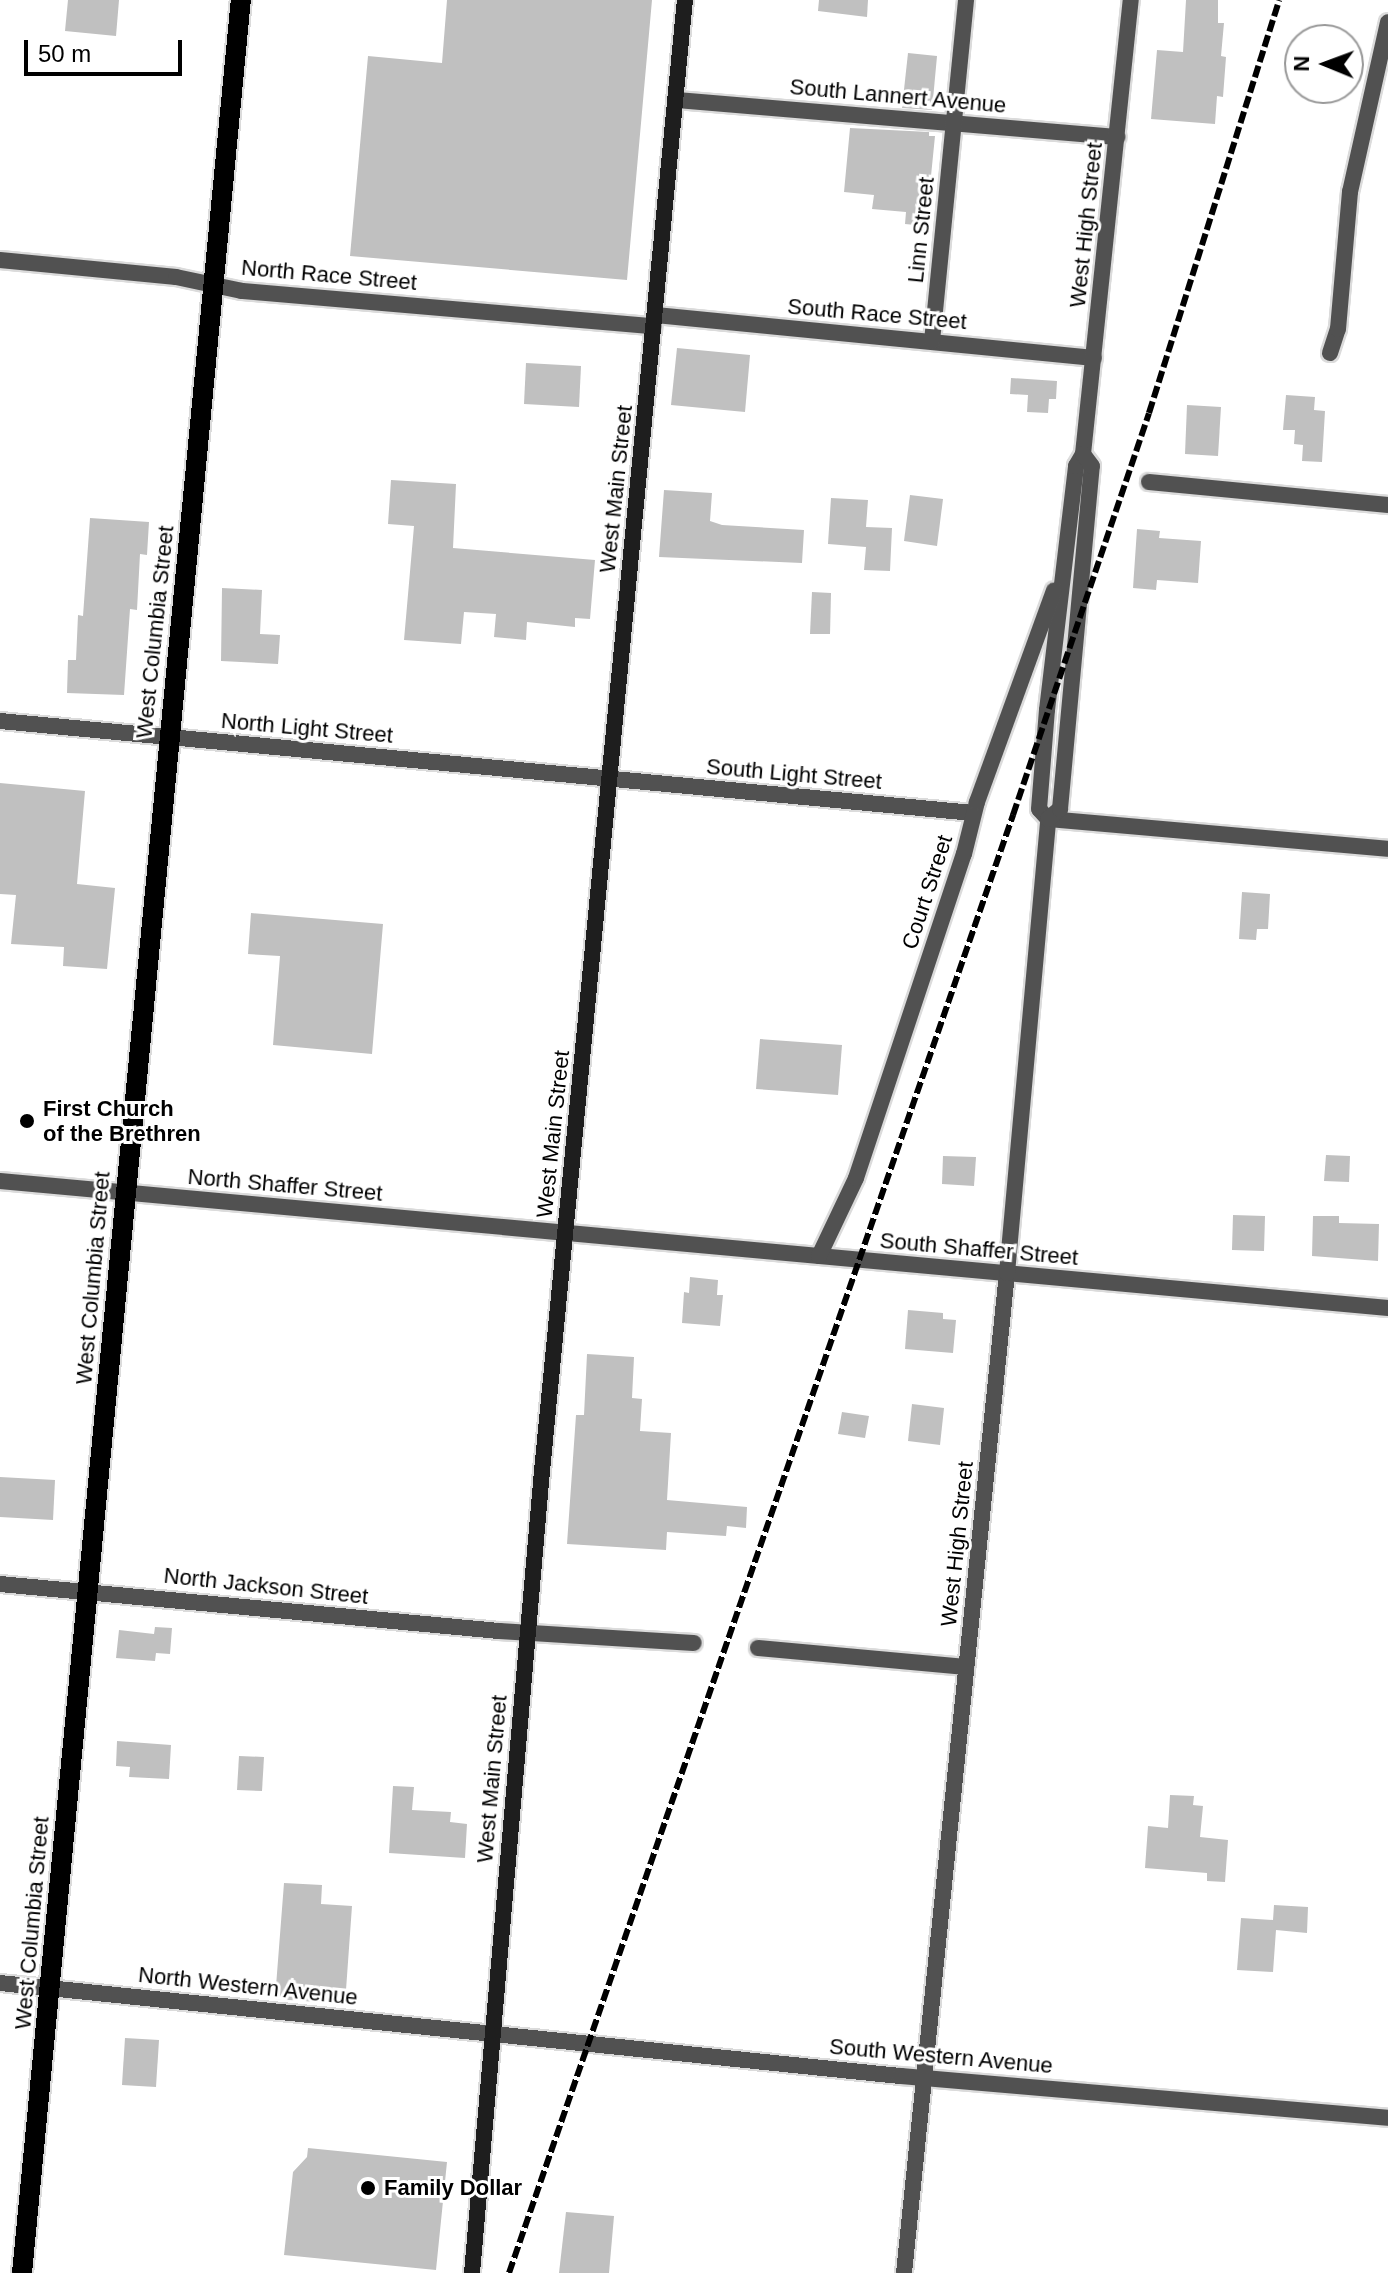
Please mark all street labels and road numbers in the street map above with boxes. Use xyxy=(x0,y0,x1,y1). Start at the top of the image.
street label: South Lannert Avenue xyxy=(788,73,1008,119)
street label: West High Street xyxy=(1064,141,1108,309)
street label: Linn Street xyxy=(902,176,940,284)
street label: North Race Street xyxy=(240,254,418,296)
street label: South Race Street xyxy=(786,293,968,335)
street label: West Main Street xyxy=(594,404,638,574)
street label: West Columbia Street xyxy=(131,524,179,740)
street label: North Light Street xyxy=(220,707,394,749)
street label: South Light Street xyxy=(705,753,883,795)
street label: Court Street xyxy=(896,832,958,952)
street label: West Main Street xyxy=(531,1049,575,1219)
street label: North Shaffer Street xyxy=(187,1163,383,1207)
street label: West Columbia Street xyxy=(71,1170,115,1386)
street label: South Shaffer Street xyxy=(879,1227,1079,1271)
street label: West High Street xyxy=(935,1460,979,1628)
street label: North Jackson Street xyxy=(162,1562,370,1610)
street label: West Main Street xyxy=(472,1694,512,1864)
street label: West Columbia Street xyxy=(10,1815,54,2031)
street label: North Western Avenue xyxy=(136,1961,360,2011)
street label: South Western Avenue xyxy=(828,2033,1054,2079)

